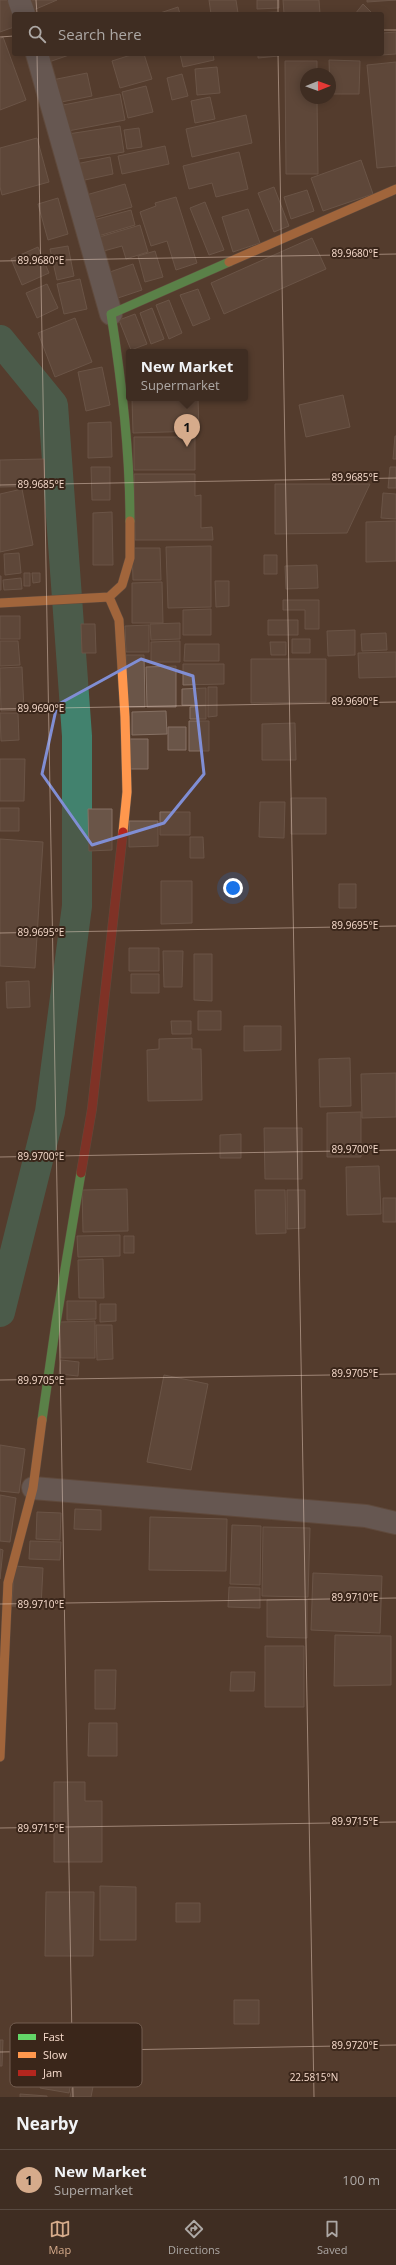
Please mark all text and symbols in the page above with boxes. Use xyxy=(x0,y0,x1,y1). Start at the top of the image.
search box xyxy=(12,12,384,56)
icon: search xyxy=(26,23,48,45)
text: Search here xyxy=(58,24,142,44)
north arrow xyxy=(300,68,336,104)
text: 89.9680°E xyxy=(332,246,378,260)
text: 89.9680°E xyxy=(18,253,64,267)
popup xyxy=(126,349,248,401)
text: New Market xyxy=(141,356,233,376)
text: Supermarket xyxy=(141,376,220,394)
pin: 1 xyxy=(174,414,200,447)
text: 89.9685°E xyxy=(332,470,378,484)
text: 89.9685°E xyxy=(18,477,64,491)
text: 89.9690°E xyxy=(332,694,378,708)
text: 89.9690°E xyxy=(18,701,64,715)
your location xyxy=(223,878,243,898)
text: 89.9695°E xyxy=(332,918,378,932)
text: 89.9695°E xyxy=(18,925,64,939)
text: 89.9700°E xyxy=(332,1142,378,1156)
text: 89.9700°E xyxy=(18,1149,64,1163)
text: 89.9705°E xyxy=(332,1366,378,1380)
text: 89.9705°E xyxy=(18,1373,64,1387)
text: 89.9710°E xyxy=(332,1590,378,1604)
text: 89.9710°E xyxy=(18,1597,64,1611)
text: 89.9715°E xyxy=(332,1814,378,1828)
text: 89.9715°E xyxy=(18,1821,64,1835)
legend xyxy=(10,2023,142,2087)
text: Fast xyxy=(43,2029,64,2044)
text: 89.9720°E xyxy=(332,2038,378,2052)
text: Slow xyxy=(43,2047,67,2062)
text: Jam xyxy=(42,2065,62,2080)
text: 22.5815°N xyxy=(290,2070,338,2084)
text: Nearby xyxy=(16,2112,78,2135)
text: New Market xyxy=(54,2161,146,2181)
text: 1 xyxy=(25,2171,33,2189)
text: 100 m xyxy=(342,2171,380,2189)
text: Supermarket xyxy=(54,2181,133,2199)
tab: Map xyxy=(48,2218,71,2257)
tab: Directions xyxy=(168,2218,220,2257)
tab: Saved xyxy=(317,2218,348,2257)

